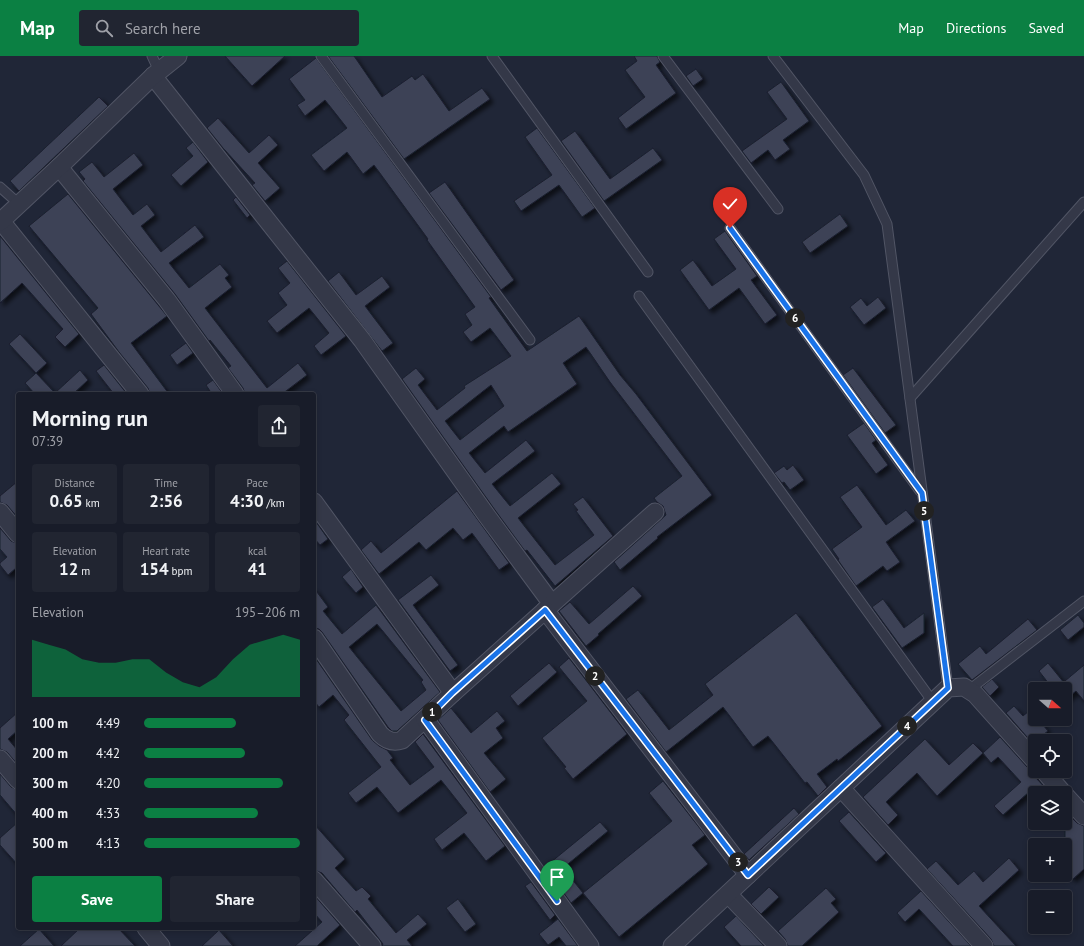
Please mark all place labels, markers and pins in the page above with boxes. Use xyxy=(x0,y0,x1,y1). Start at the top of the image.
pin xyxy=(713,187,747,228)
pin: 6 xyxy=(785,308,805,328)
pin: 5 xyxy=(914,501,934,521)
pin: 2 xyxy=(585,666,605,686)
pin: 1 xyxy=(422,702,442,722)
pin: 4 xyxy=(897,716,917,736)
pin: 3 xyxy=(728,852,748,872)
pin xyxy=(540,860,574,901)

